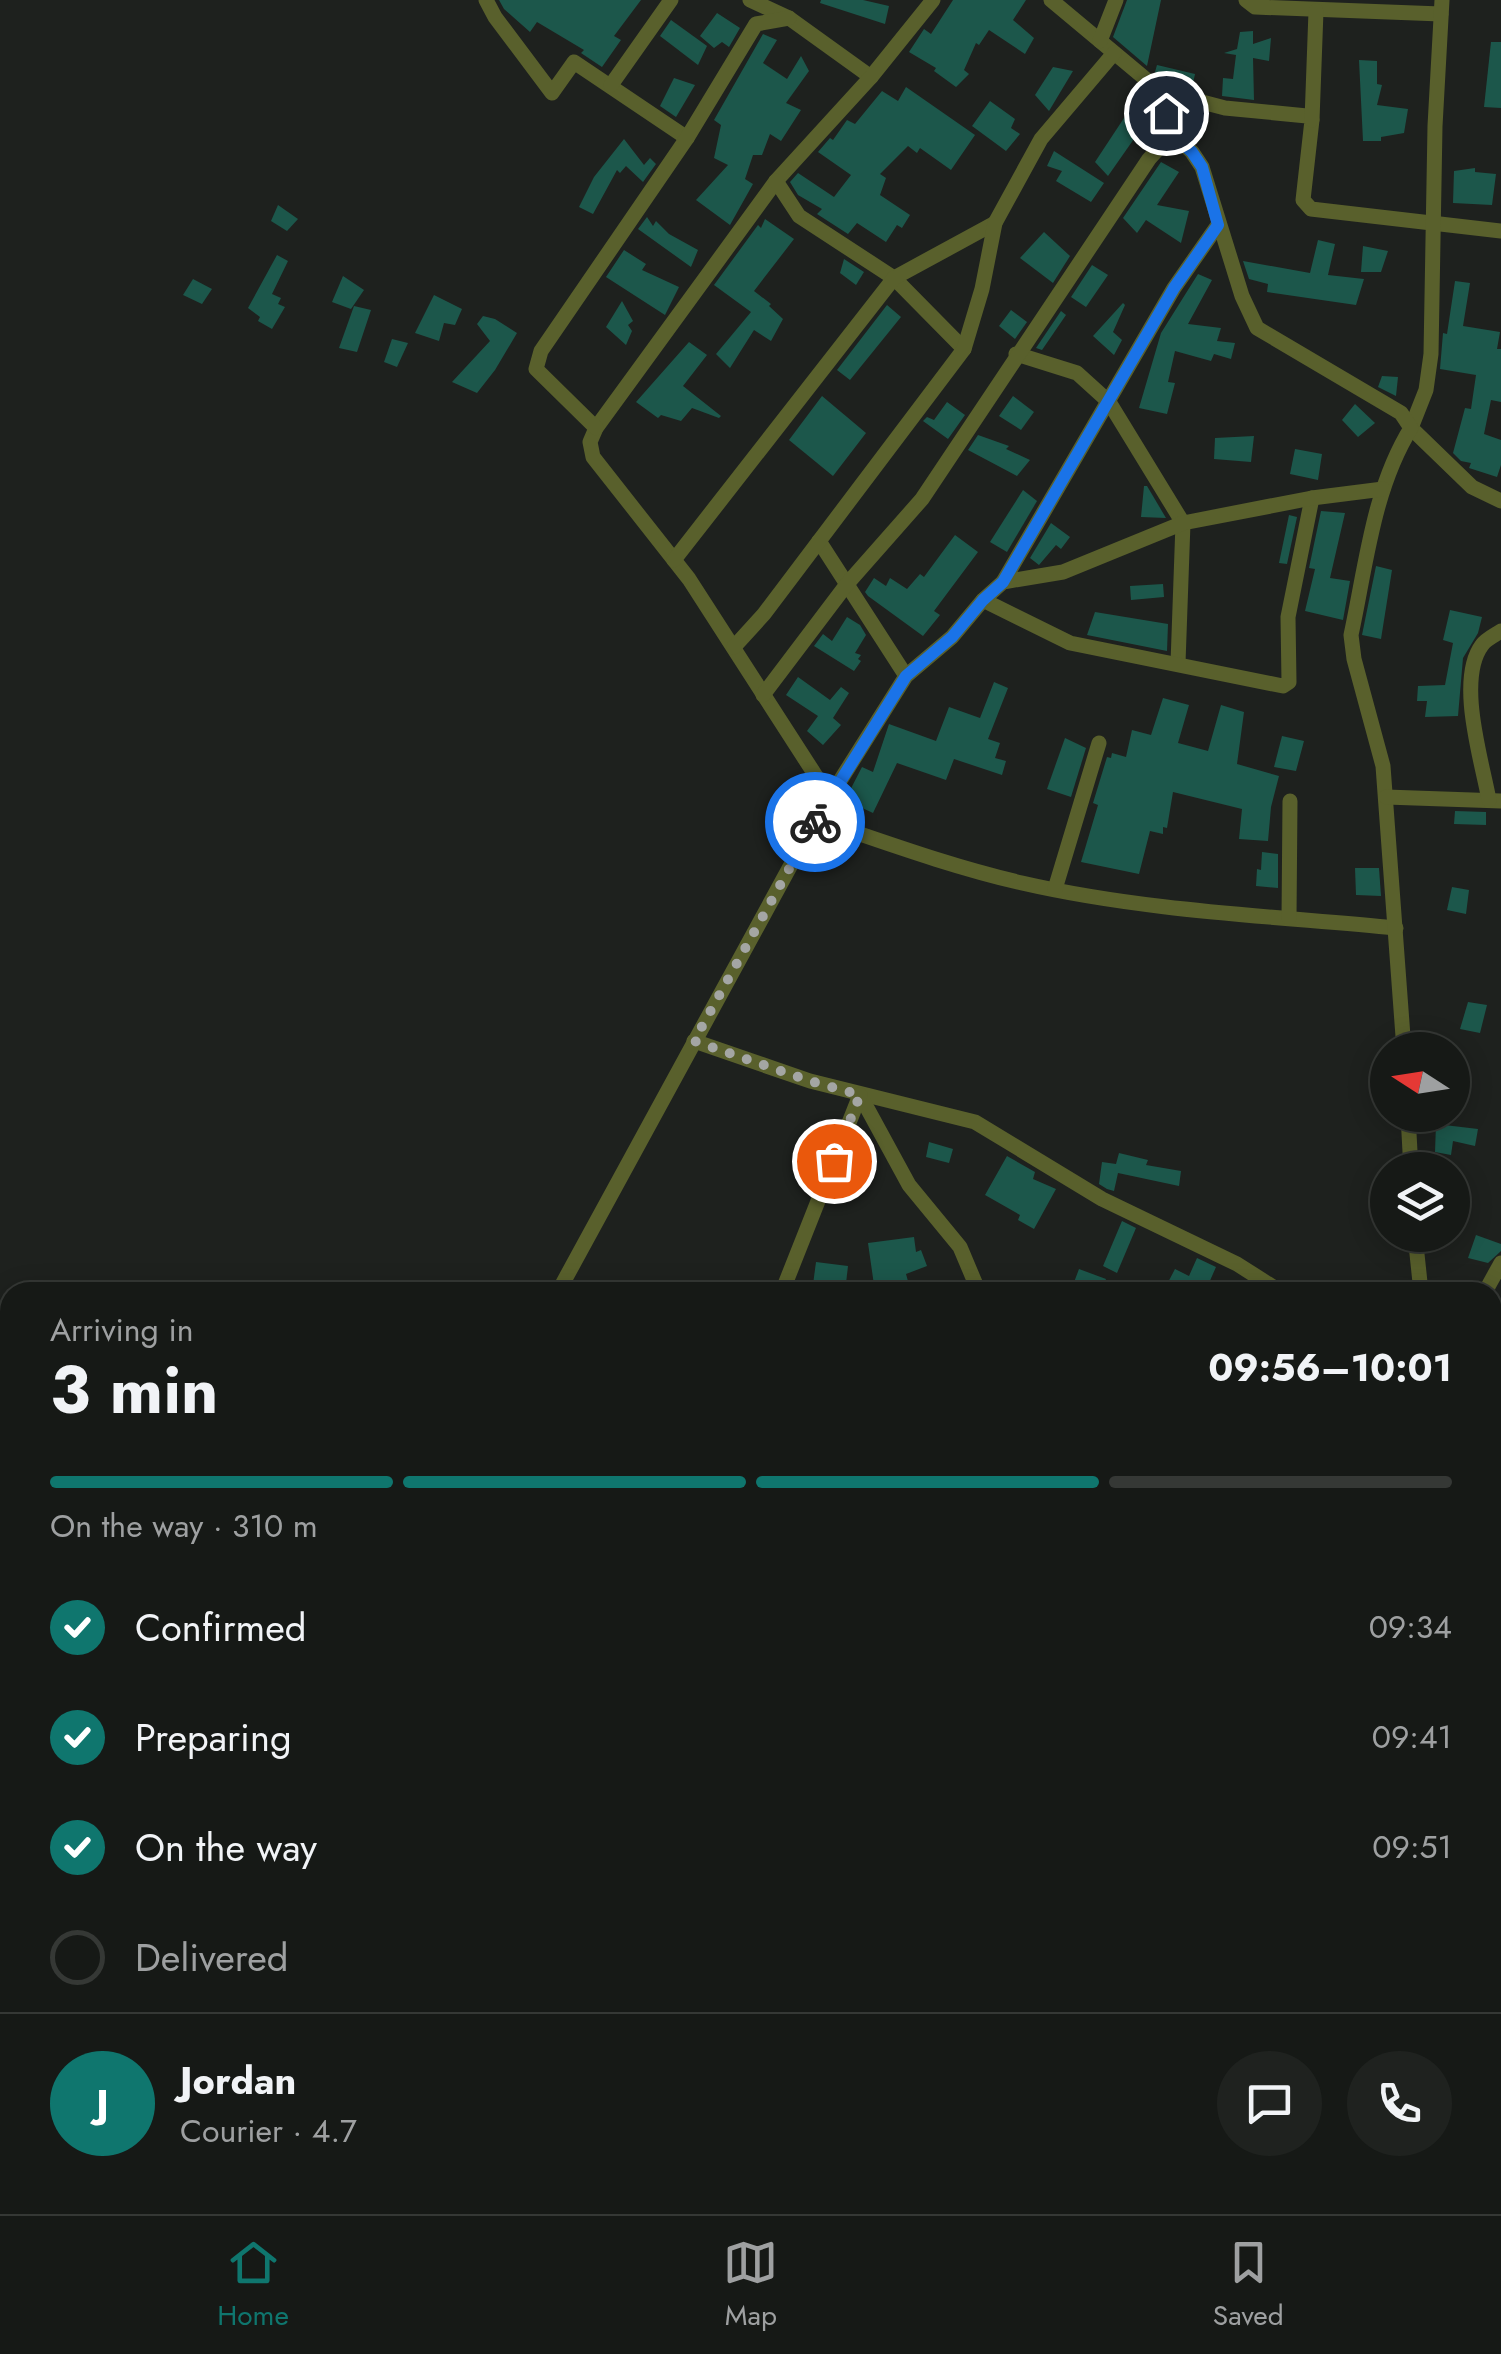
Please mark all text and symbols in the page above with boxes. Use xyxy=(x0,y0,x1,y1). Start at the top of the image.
pin xyxy=(1124,71,1209,156)
icon: home xyxy=(1139,86,1194,141)
courier xyxy=(765,772,865,872)
icon: bike xyxy=(788,795,843,850)
north arrow xyxy=(1370,1032,1470,1132)
map controls xyxy=(1370,1032,1470,1252)
pin xyxy=(792,1119,877,1204)
icon: bag xyxy=(807,1134,862,1189)
button: layers xyxy=(1370,1152,1470,1252)
text: Arriving in xyxy=(50,1307,194,1353)
text: 09:56–10:01 xyxy=(1208,1340,1452,1395)
text: 3 min xyxy=(50,1343,218,1437)
text: On the way · 310 m xyxy=(50,1503,318,1549)
icon: check xyxy=(50,1600,105,1655)
text: Confirmed xyxy=(135,1600,306,1655)
text: 09:34 xyxy=(1369,1604,1452,1650)
icon: check xyxy=(50,1710,105,1765)
text: Preparing xyxy=(135,1710,292,1765)
text: 09:41 xyxy=(1372,1714,1452,1760)
icon: check xyxy=(50,1820,105,1875)
text: On the way xyxy=(135,1820,317,1875)
text: 09:51 xyxy=(1372,1824,1452,1870)
text: Delivered xyxy=(135,1930,288,1985)
button: chat xyxy=(1217,2051,1322,2156)
button: phone xyxy=(1347,2051,1452,2156)
text: Jordan xyxy=(180,2053,296,2108)
text: J xyxy=(96,2076,109,2131)
text: Courier · 4.7 xyxy=(180,2108,357,2154)
tab: Home xyxy=(217,2235,289,2336)
tab: Map xyxy=(723,2235,778,2336)
tab: Saved xyxy=(1213,2235,1284,2336)

